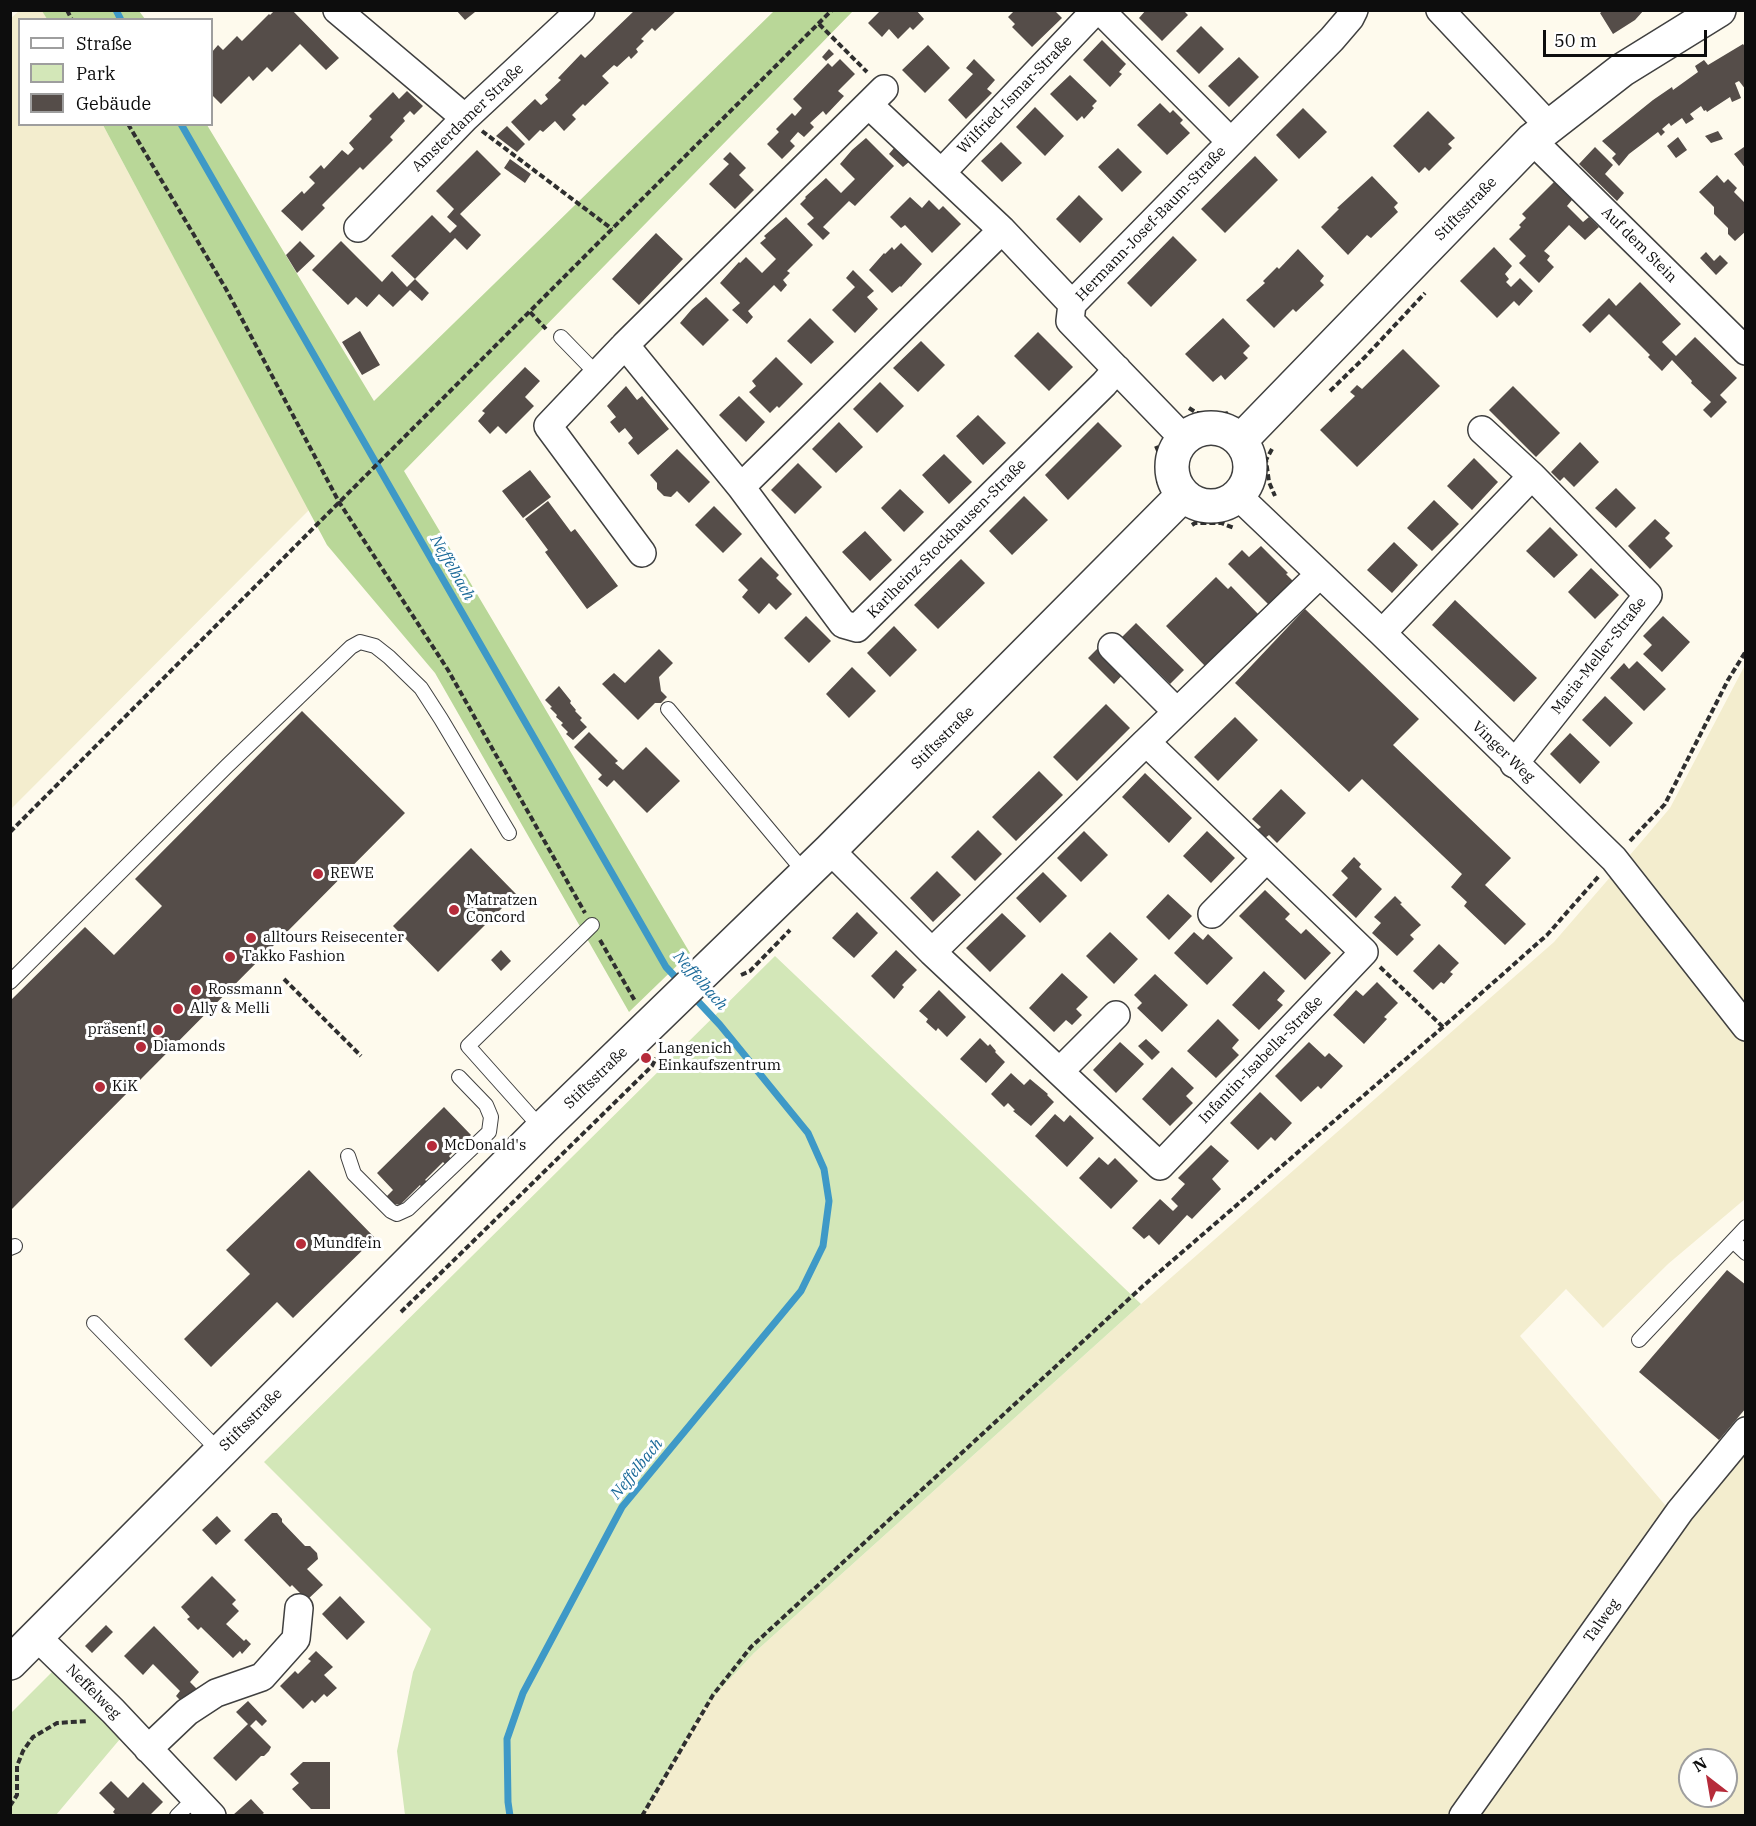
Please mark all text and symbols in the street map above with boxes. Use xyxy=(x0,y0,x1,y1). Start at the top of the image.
legend xyxy=(18,18,213,126)
scale bar xyxy=(1546,18,1710,56)
text: 50 m xyxy=(1554,29,1597,52)
text: Straße xyxy=(76,32,132,55)
street label: Wilfried-Ismar-Straße xyxy=(954,32,1076,158)
street label: Amsterdamer Straße xyxy=(408,60,528,176)
text: Park xyxy=(76,62,115,85)
text: Gebäude xyxy=(76,92,151,115)
street label: Hermann-Josef-Baum-Straße xyxy=(1072,143,1230,305)
street label: Stiftsstraße xyxy=(1431,173,1501,245)
street label: Auf dem Stein xyxy=(1598,204,1680,286)
street label: Karlheinz-Stockhausen-Straße xyxy=(864,456,1030,622)
water label: Neffelbach xyxy=(426,532,478,604)
street label: Maria-Meller-Straße xyxy=(1548,594,1650,718)
street label: Stiftsstraße xyxy=(908,703,978,773)
street label: Vinger Weg xyxy=(1468,718,1538,786)
place label: REWE xyxy=(330,865,374,883)
marker: REWE xyxy=(311,867,325,881)
place label: Matratzen Concord xyxy=(466,892,537,927)
marker: Matratzen Concord xyxy=(447,903,461,917)
place label: alltours Reisecenter xyxy=(263,929,404,947)
marker: alltours Reisecenter xyxy=(244,931,258,945)
water label: Neffelbach xyxy=(669,947,731,1015)
place label: Takko Fashion xyxy=(242,948,345,966)
marker: Takko Fashion xyxy=(223,950,237,964)
place label: Rossmann xyxy=(208,981,283,999)
marker: Rossmann xyxy=(189,983,203,997)
street label: Infantin-Isabella-Straße xyxy=(1195,993,1327,1127)
place label: Ally & Melli xyxy=(190,1000,270,1018)
marker: Ally & Melli xyxy=(171,1002,185,1016)
place label: präsent! xyxy=(88,1021,146,1039)
marker: präsent! xyxy=(151,1023,165,1037)
place label: Diamonds xyxy=(153,1038,225,1056)
marker: Diamonds xyxy=(134,1040,148,1054)
place label: Langenich Einkaufszentrum xyxy=(658,1040,781,1075)
street label: Stiftsstraße xyxy=(560,1043,632,1113)
marker: Langenich Einkaufszentrum xyxy=(639,1051,653,1065)
place label: KiK xyxy=(112,1078,138,1096)
marker: KiK xyxy=(93,1080,107,1094)
place label: McDonald's xyxy=(444,1137,526,1155)
marker: McDonald's xyxy=(425,1139,439,1153)
place label: Mundfein xyxy=(313,1235,381,1253)
marker: Mundfein xyxy=(294,1237,308,1251)
street label: Stiftsstraße xyxy=(216,1385,286,1455)
water label: Neffelbach xyxy=(607,1435,667,1503)
street label: Talweg xyxy=(1580,1596,1624,1646)
street label: Neffelweg xyxy=(62,1661,124,1723)
north arrow xyxy=(1678,1748,1738,1808)
text: N xyxy=(1689,1752,1710,1776)

